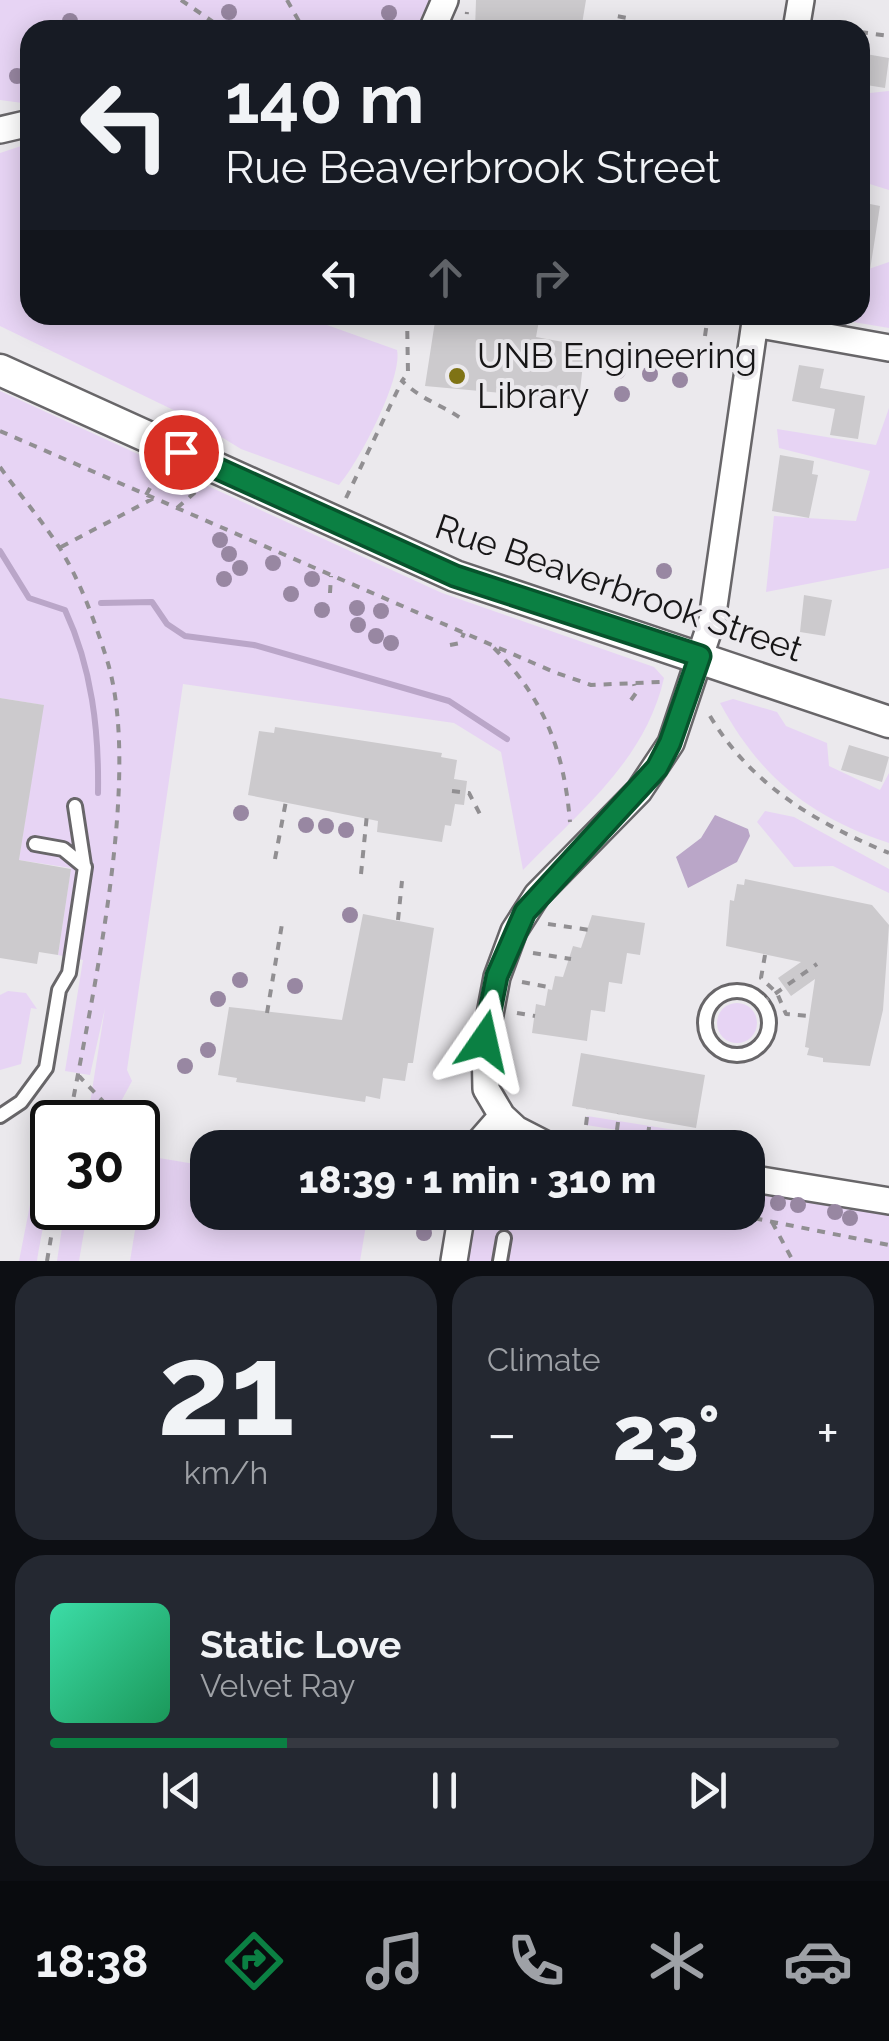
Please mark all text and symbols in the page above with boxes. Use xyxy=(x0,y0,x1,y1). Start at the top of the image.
text: 140 m xyxy=(225,57,425,139)
icon: left xyxy=(60,60,190,190)
text: Rue Beaverbrook Street xyxy=(225,141,721,194)
icon: left xyxy=(313,250,368,305)
icon: ahead xyxy=(418,250,473,305)
icon: right xyxy=(523,250,578,305)
place label: UNB Engineering Library xyxy=(477,335,757,416)
marker: UNB Engineering Library xyxy=(446,365,468,387)
pin xyxy=(139,410,224,495)
icon: arrive xyxy=(154,425,209,480)
street label: Rue Beaverbrook Street xyxy=(430,505,808,670)
position arrow xyxy=(432,989,536,1093)
speed limit sign: 30 xyxy=(30,1100,160,1230)
text: 18:39 · 1 min · 310 m xyxy=(299,1157,656,1202)
text: 21 xyxy=(157,1313,295,1465)
text: Climate xyxy=(487,1341,601,1378)
text: 23° xyxy=(613,1389,720,1478)
text: − xyxy=(487,1401,517,1466)
text: + xyxy=(816,1401,839,1466)
text: km/h xyxy=(184,1454,268,1491)
text: Static Love xyxy=(200,1622,401,1667)
text: Velvet Ray xyxy=(200,1667,355,1704)
icon: previous xyxy=(154,1763,209,1818)
icon: pause xyxy=(417,1763,472,1818)
icon: next xyxy=(680,1763,735,1818)
icon: directions xyxy=(219,1926,289,1996)
icon: music xyxy=(360,1926,430,1996)
icon: phone xyxy=(501,1926,571,1996)
icon: climate xyxy=(642,1926,712,1996)
icon: car xyxy=(783,1926,853,1996)
text: 18:38 xyxy=(36,1935,148,1988)

